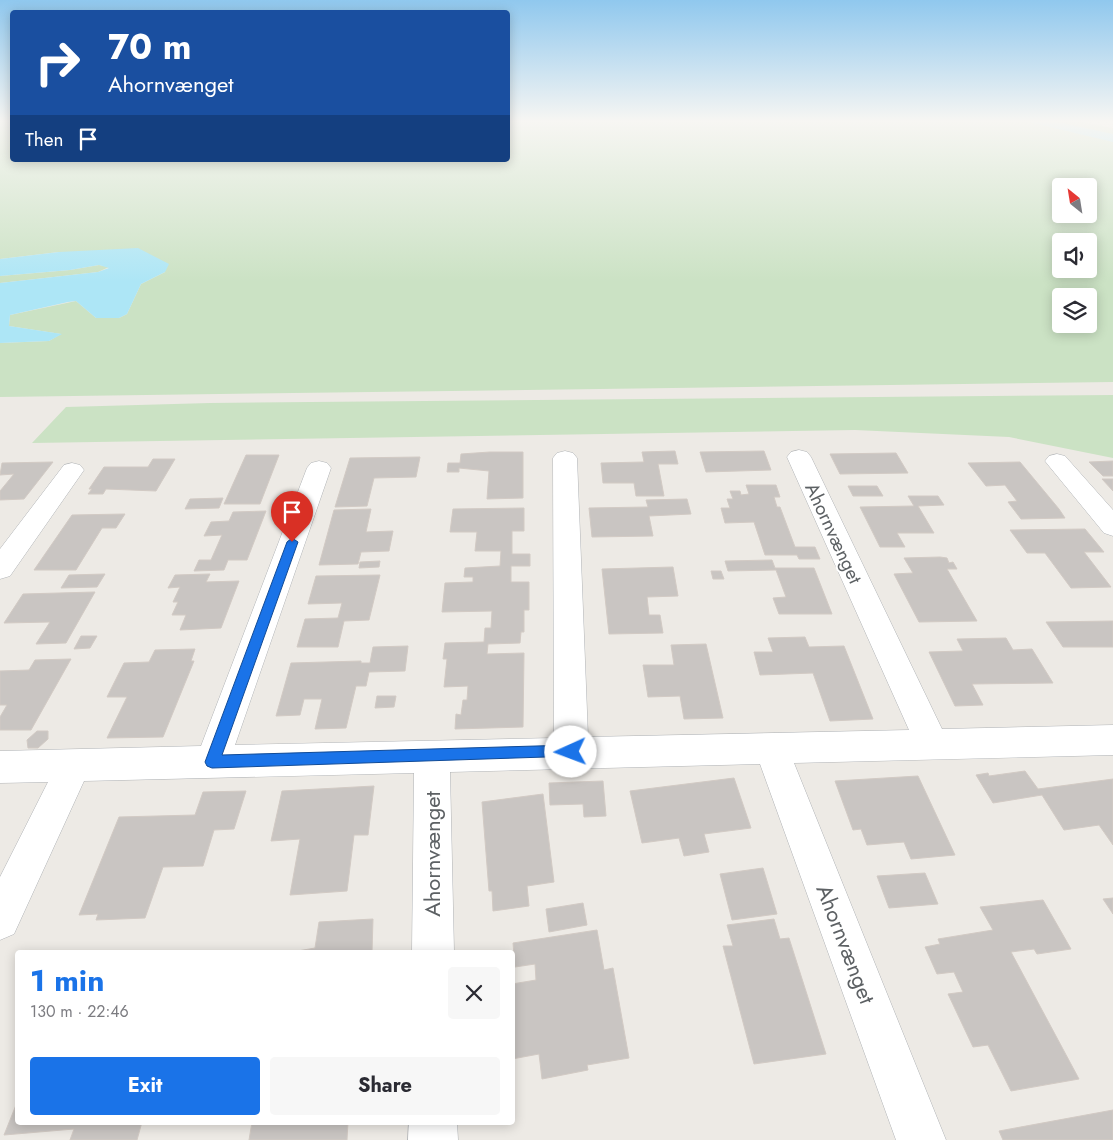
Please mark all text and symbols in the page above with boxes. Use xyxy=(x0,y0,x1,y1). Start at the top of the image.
text: 70 m xyxy=(108,22,191,72)
icon: right xyxy=(25,30,90,95)
text: Ahornvænget xyxy=(108,68,234,100)
icon: arrive xyxy=(74,125,102,153)
text: Then xyxy=(25,126,64,153)
north arrow xyxy=(1052,178,1098,222)
map controls xyxy=(1052,178,1097,333)
button: sound xyxy=(1052,233,1097,278)
button: layers xyxy=(1052,288,1097,333)
street label: Ahornvænget xyxy=(798,478,869,588)
pin xyxy=(271,491,313,542)
icon: arrive xyxy=(278,498,306,526)
position arrow xyxy=(544,725,596,777)
street label: Ahornvænget xyxy=(416,790,448,917)
street label: Ahornvænget xyxy=(809,880,884,1009)
text: 1 min xyxy=(30,959,104,1002)
button: close xyxy=(448,967,500,1019)
text: 130 m · 22:46 xyxy=(30,1000,129,1023)
button: Exit xyxy=(30,1057,260,1115)
button: Share xyxy=(270,1057,500,1115)

